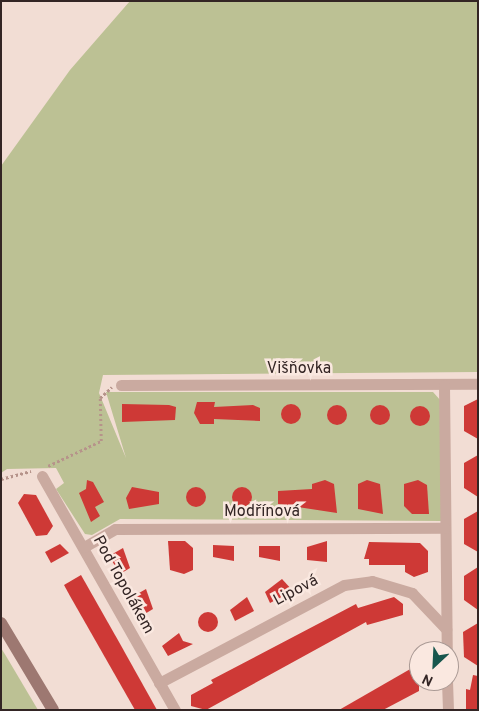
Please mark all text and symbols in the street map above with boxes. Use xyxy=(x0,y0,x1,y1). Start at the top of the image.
street label: Višňovka xyxy=(267,359,331,379)
street label: Modřínová xyxy=(224,502,300,522)
street label: Pod Topolákem xyxy=(88,532,158,638)
street label: Lipová xyxy=(270,571,322,611)
north arrow xyxy=(409,641,459,691)
text: N xyxy=(420,669,436,689)

